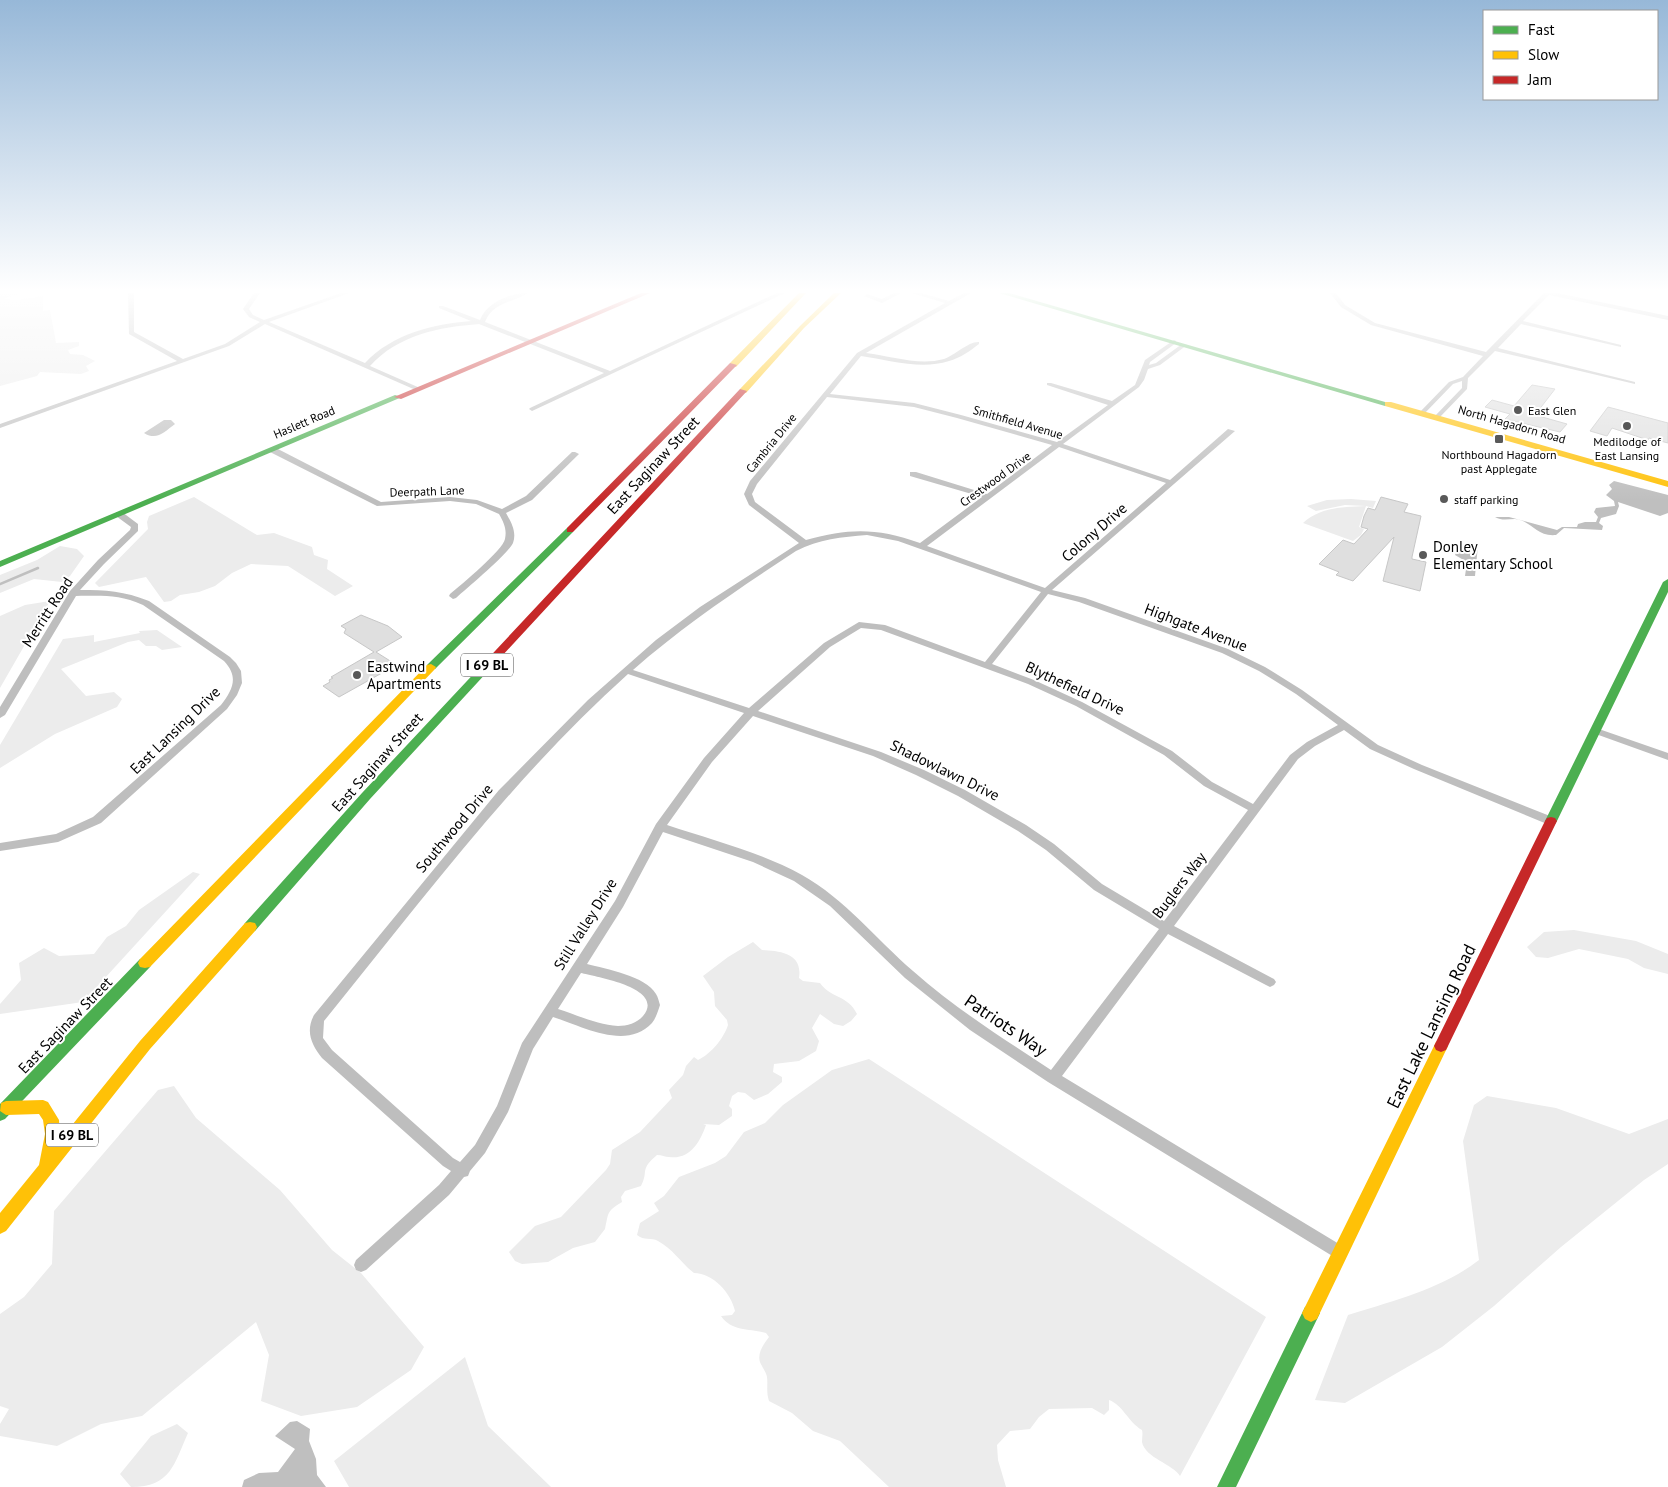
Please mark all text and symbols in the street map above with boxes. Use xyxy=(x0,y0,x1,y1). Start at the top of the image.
legend xyxy=(1483,10,1658,100)
text: Fast xyxy=(1528,20,1555,39)
text: Slow xyxy=(1528,45,1559,64)
text: Jam xyxy=(1527,70,1552,89)
street label: North Hagadorn Road xyxy=(1456,401,1568,447)
street label: Haslett Road xyxy=(271,402,337,442)
street label: Smithfield Avenue xyxy=(971,402,1065,442)
place label: East Glen xyxy=(1528,403,1576,418)
marker: East Glen xyxy=(1512,404,1524,416)
street label: Cambria Drive xyxy=(742,410,800,476)
street label: East Saginaw Street xyxy=(603,412,703,518)
marker: Medilodge of East Lansing xyxy=(1621,420,1633,432)
marker: Northbound Hagadorn past Applegate xyxy=(1493,433,1505,445)
place label: Medilodge of East Lansing xyxy=(1593,434,1662,463)
place label: Northbound Hagadorn past Applegate xyxy=(1441,447,1557,476)
street label: Crestwood Drive xyxy=(957,448,1033,510)
street label: Deerpath Lane xyxy=(389,482,465,500)
place label: staff parking xyxy=(1454,492,1518,507)
marker: staff parking xyxy=(1438,493,1450,505)
street label: Colony Drive xyxy=(1057,498,1131,566)
place label: Donley Elementary School xyxy=(1433,537,1553,573)
marker: Donley Elementary School xyxy=(1417,549,1429,561)
street label: Merritt Road xyxy=(17,573,77,651)
street label: Highgate Avenue xyxy=(1142,599,1250,655)
road number: I 69 BL xyxy=(461,654,513,676)
place label: Eastwind Apartments xyxy=(367,657,441,693)
street label: Blythefield Drive xyxy=(1023,657,1127,719)
marker: Eastwind Apartments xyxy=(351,669,363,681)
street label: East Lansing Drive xyxy=(126,682,224,778)
street label: East Saginaw Street xyxy=(327,708,427,816)
street label: Shadowlawn Drive xyxy=(887,735,1003,805)
street label: Southwood Drive xyxy=(411,780,497,876)
street label: Buglers Way xyxy=(1148,848,1210,922)
street label: Still Valley Drive xyxy=(549,875,621,973)
street label: East Lake Lansing Road xyxy=(1381,940,1481,1112)
street label: East Saginaw Street xyxy=(14,973,116,1077)
street label: Patriots Way xyxy=(960,989,1052,1061)
road number: I 69 BL xyxy=(46,1124,98,1146)

